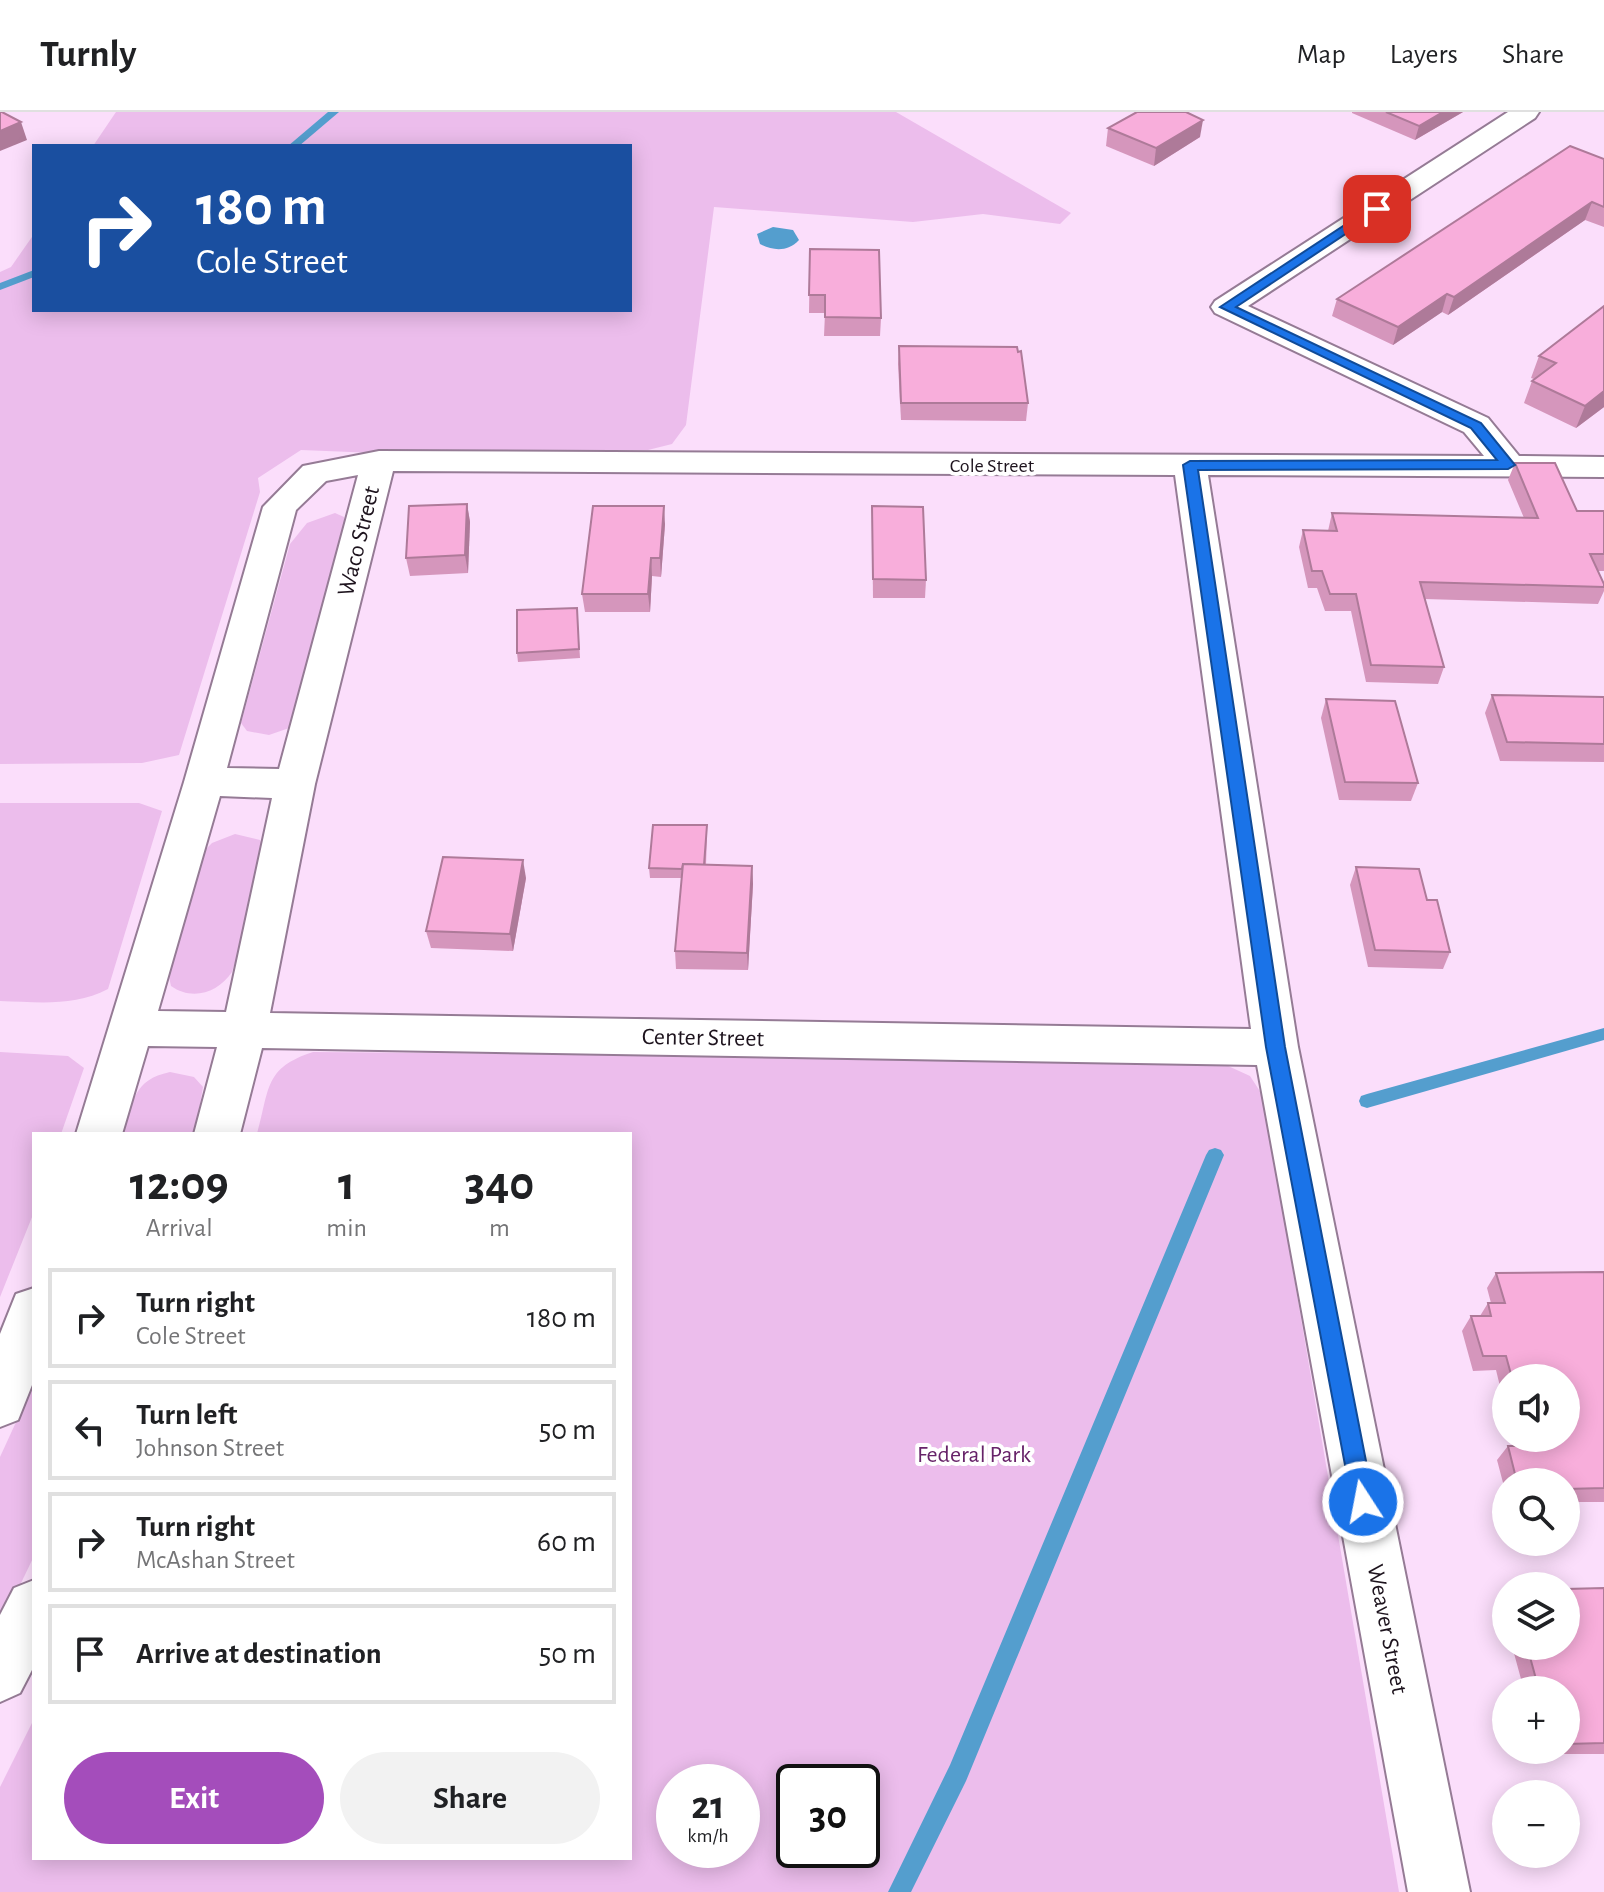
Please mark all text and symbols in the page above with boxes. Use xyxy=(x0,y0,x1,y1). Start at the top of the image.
text: Turnly xyxy=(40,36,136,74)
text: Map xyxy=(1297,41,1346,69)
text: Layers xyxy=(1390,41,1458,69)
text: Share xyxy=(1502,41,1564,69)
pin xyxy=(1343,175,1411,243)
icon: right xyxy=(64,176,168,280)
text: 180 m xyxy=(196,179,327,235)
icon: arrive xyxy=(1355,187,1399,231)
text: Cole Street xyxy=(196,244,348,280)
street label: Cole Street xyxy=(950,456,1035,476)
street label: Waco Street xyxy=(334,483,384,599)
street label: Center Street xyxy=(642,1025,765,1051)
text: 12:09 xyxy=(130,1161,229,1209)
text: 1 xyxy=(338,1161,355,1209)
text: 340 xyxy=(465,1161,534,1209)
text: Arrival xyxy=(146,1215,213,1241)
text: min xyxy=(326,1215,367,1241)
text: m xyxy=(489,1215,510,1241)
text: Turn right xyxy=(136,1288,255,1318)
icon: right xyxy=(68,1296,112,1340)
text: 180 m xyxy=(527,1303,596,1333)
text: Cole Street xyxy=(136,1323,246,1349)
map controls xyxy=(1492,1364,1580,1868)
button: sound xyxy=(1492,1364,1580,1452)
text: Turn left xyxy=(136,1400,237,1430)
icon: left xyxy=(68,1408,112,1452)
text: 50 m xyxy=(539,1415,596,1445)
text: Johnson Street xyxy=(136,1435,284,1461)
park label: Federal Park xyxy=(917,1443,1031,1467)
position arrow xyxy=(1321,1460,1405,1544)
button: search xyxy=(1492,1468,1580,1556)
text: Turn right xyxy=(136,1512,255,1542)
icon: right xyxy=(68,1520,112,1564)
text: 60 m xyxy=(537,1527,596,1557)
text: McAshan Street xyxy=(136,1547,295,1573)
street label: Weaver Street xyxy=(1363,1562,1411,1696)
button: layers xyxy=(1492,1572,1580,1660)
icon: arrive xyxy=(68,1632,112,1676)
text: Arrive at destination xyxy=(136,1639,382,1669)
text: 50 m xyxy=(539,1639,596,1669)
button: + xyxy=(1492,1676,1580,1764)
button: Exit xyxy=(64,1752,324,1844)
button: Share xyxy=(340,1752,600,1844)
speed limit sign: 30 xyxy=(776,1764,880,1868)
button: − xyxy=(1492,1780,1580,1868)
text: 21 xyxy=(691,1786,725,1826)
text: km/h xyxy=(687,1826,729,1846)

